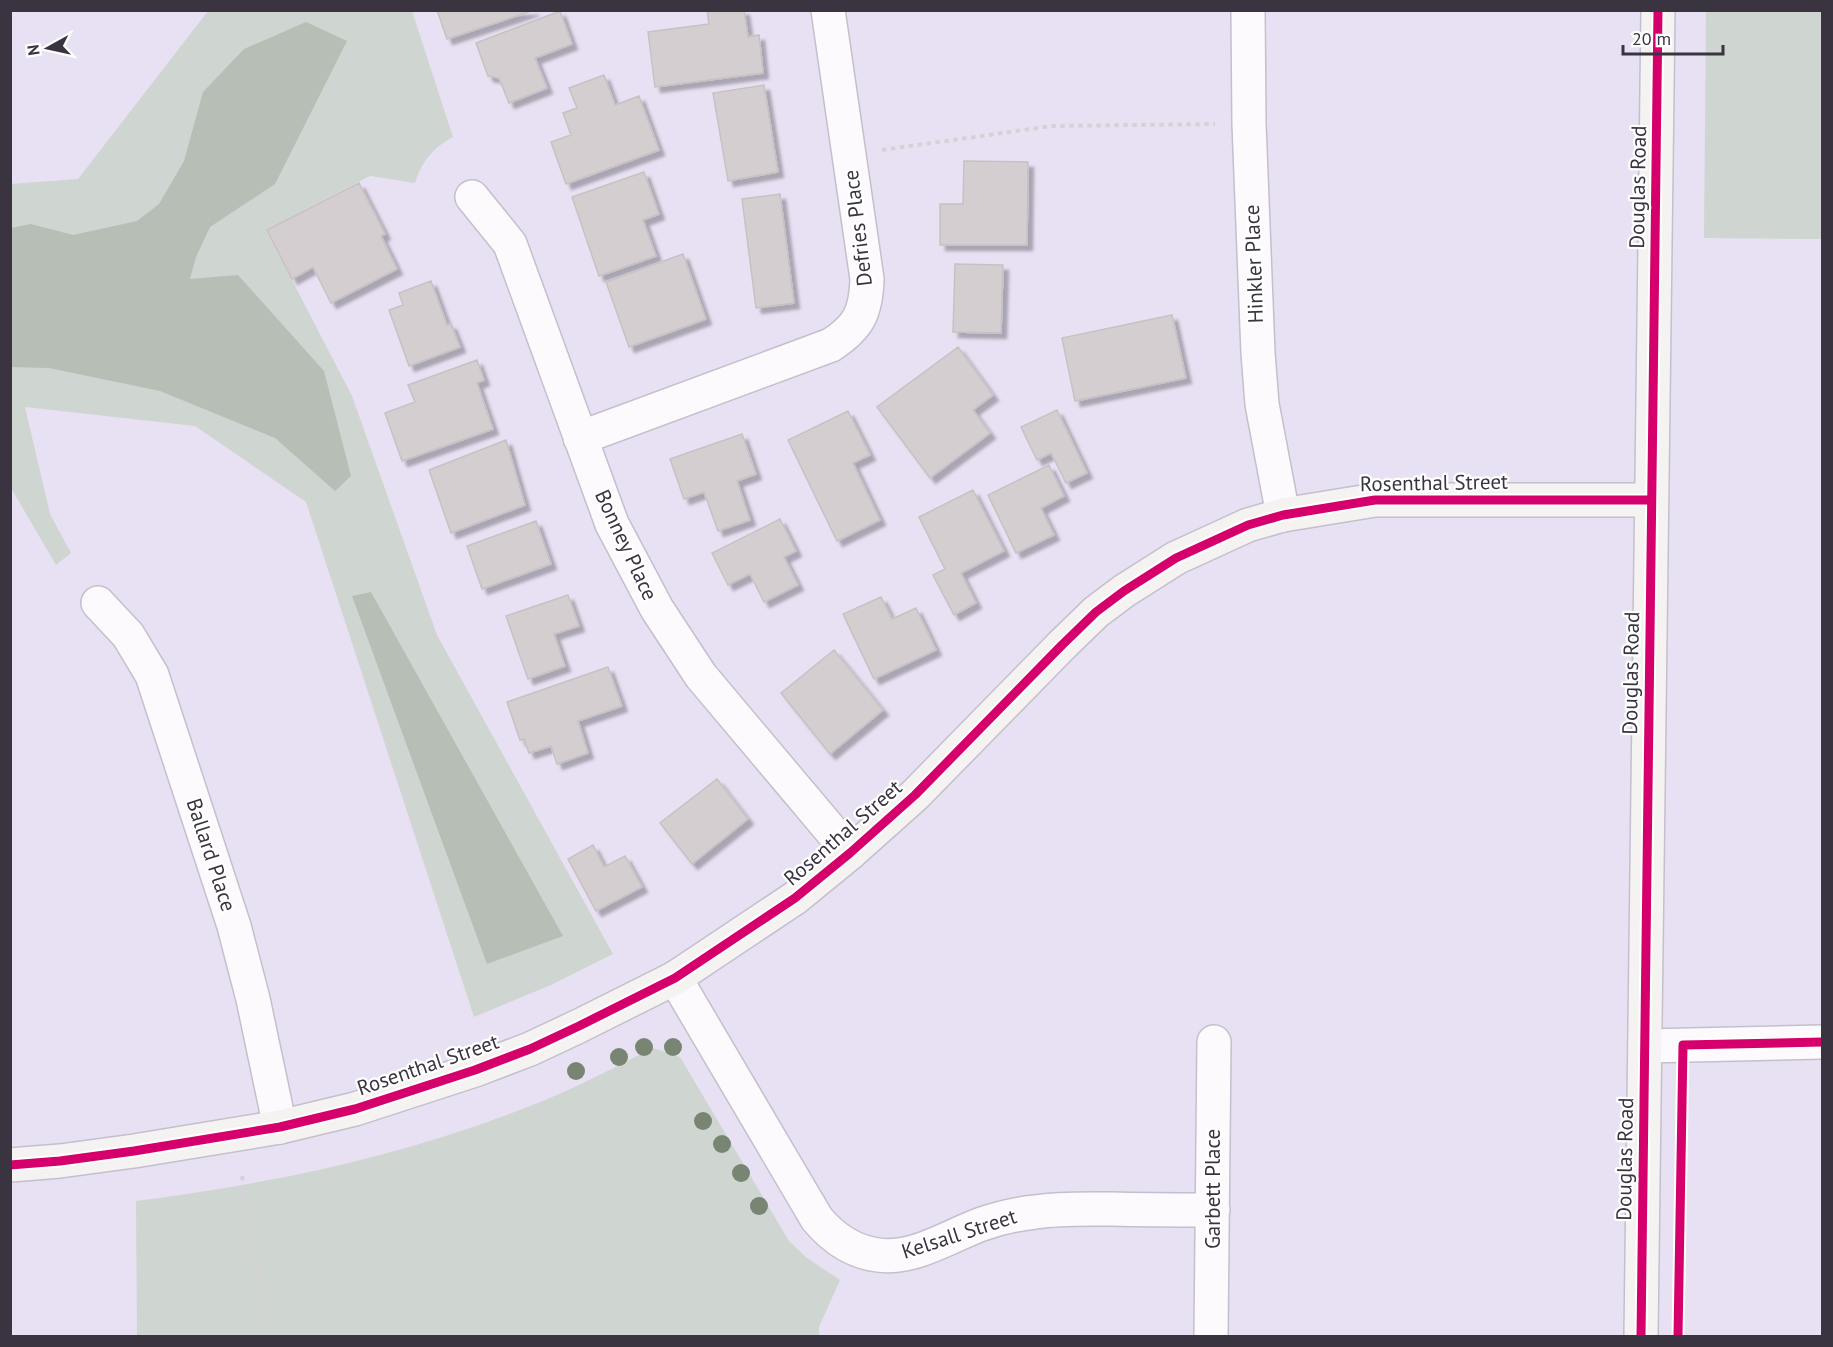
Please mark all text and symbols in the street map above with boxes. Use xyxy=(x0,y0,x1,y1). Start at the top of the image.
north arrow xyxy=(18,18,78,78)
scale bar xyxy=(1623,18,1724,56)
text: 20 m xyxy=(1632,27,1671,50)
text: N xyxy=(23,43,44,57)
street label: Douglas Road xyxy=(1623,125,1652,249)
street label: Defries Place xyxy=(837,168,878,288)
street label: Hinkler Place xyxy=(1238,204,1269,324)
street label: Rosenthal Street xyxy=(1360,468,1508,497)
street label: Bonney Place xyxy=(589,485,664,605)
street label: Douglas Road xyxy=(1616,611,1645,735)
street label: Rosenthal Street xyxy=(778,774,907,891)
street label: Ballard Place xyxy=(181,795,242,915)
street label: Rosenthal Street xyxy=(353,1028,502,1101)
street label: Douglas Road xyxy=(1610,1097,1639,1221)
street label: Garbett Place xyxy=(1199,1129,1226,1249)
street label: Kelsall Street xyxy=(898,1202,1020,1265)

